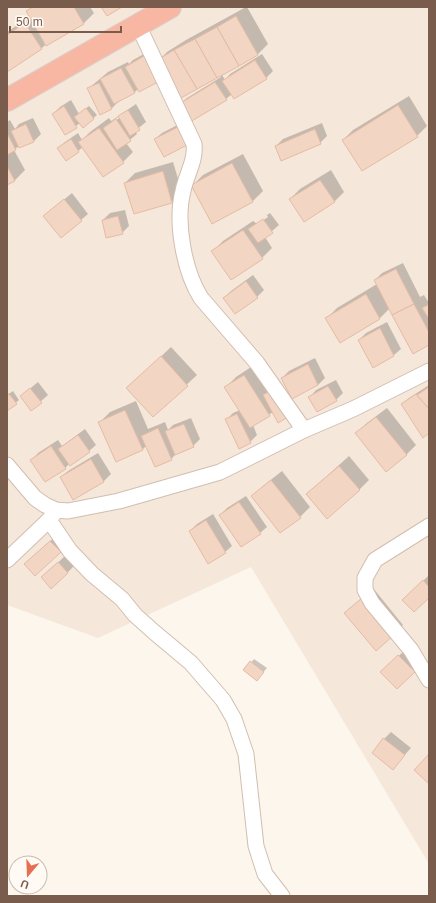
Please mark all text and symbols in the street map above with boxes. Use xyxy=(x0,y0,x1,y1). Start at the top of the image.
scale bar xyxy=(10,8,121,34)
text: 50 m xyxy=(16,15,43,29)
north arrow xyxy=(8,855,48,895)
text: U xyxy=(19,877,30,891)

